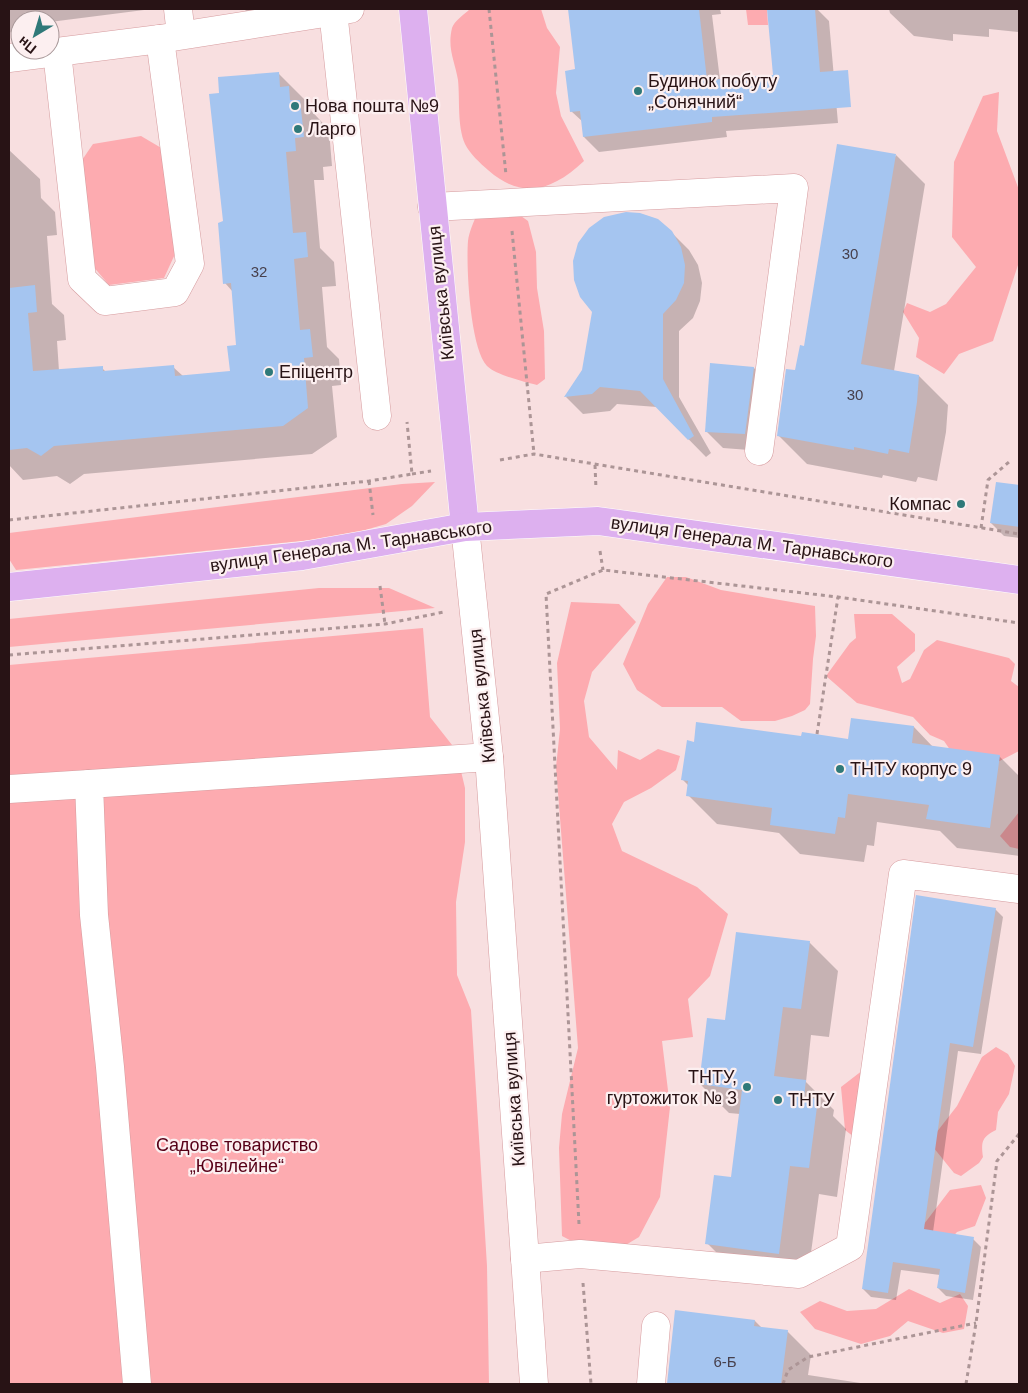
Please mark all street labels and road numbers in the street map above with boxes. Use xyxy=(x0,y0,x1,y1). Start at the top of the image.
street label: Київська вулиця xyxy=(424,225,458,361)
street label: вулиця Генерала М. Тарнавського xyxy=(610,512,894,572)
street label: вулиця Генерала М. Тарнавського xyxy=(209,516,493,576)
street label: Київська вулиця xyxy=(465,628,499,764)
street label: Київська вулиця xyxy=(499,1031,529,1167)

